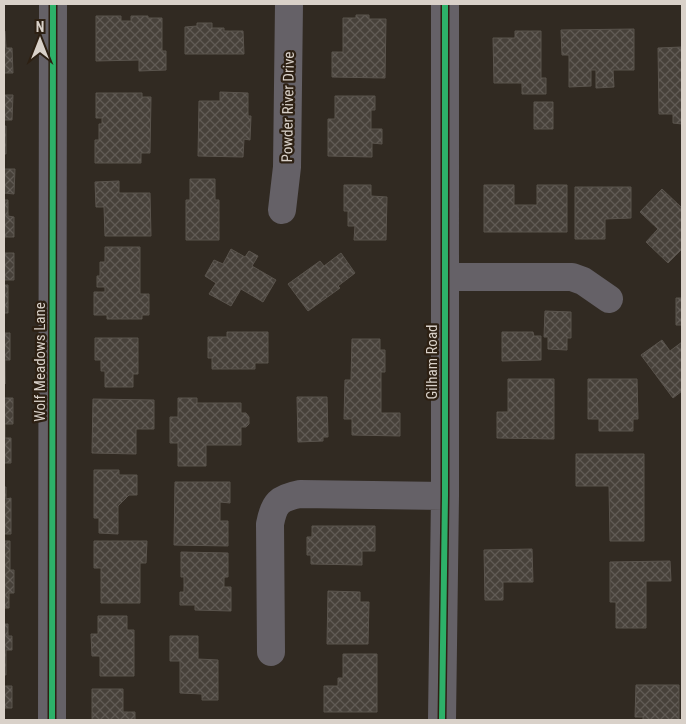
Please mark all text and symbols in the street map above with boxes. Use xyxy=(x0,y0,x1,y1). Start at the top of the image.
north arrow xyxy=(15,15,65,65)
text: N xyxy=(36,19,44,35)
street label: Powder River Drive xyxy=(278,52,298,162)
street label: Wolf Meadows Lane xyxy=(31,302,49,422)
street label: Gilham Road xyxy=(423,324,441,400)

